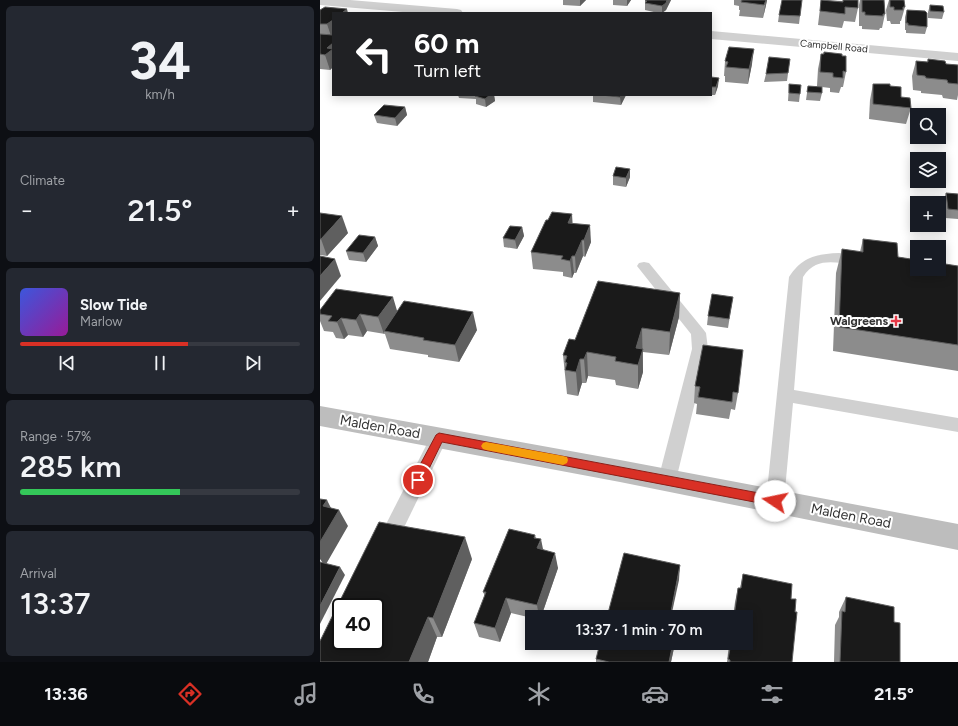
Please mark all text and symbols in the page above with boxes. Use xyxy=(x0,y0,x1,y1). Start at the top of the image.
text: 60 m xyxy=(414,26,479,60)
icon: left xyxy=(348,28,400,80)
text: 34 xyxy=(129,30,191,92)
street label: Campbell Road xyxy=(800,37,869,55)
text: Turn left xyxy=(414,60,481,82)
text: km/h xyxy=(145,87,175,102)
map controls xyxy=(910,108,946,276)
button: search xyxy=(910,108,946,144)
button: layers xyxy=(910,152,946,188)
text: Climate xyxy=(20,173,65,188)
text: 21.5° xyxy=(127,192,193,229)
button: + xyxy=(910,196,946,232)
text: − xyxy=(20,197,34,224)
text: + xyxy=(286,197,300,224)
button: − xyxy=(910,240,946,276)
text: Slow Tide xyxy=(80,296,147,314)
text: Marlow xyxy=(80,314,122,329)
place label: Walgreens xyxy=(830,314,888,328)
marker: Walgreens xyxy=(891,316,901,326)
icon: previous xyxy=(56,352,78,374)
icon: pause xyxy=(149,352,171,374)
icon: next xyxy=(242,352,264,374)
street label: Malden Road xyxy=(338,412,422,442)
text: Range · 57% xyxy=(20,429,91,444)
text: 285 km xyxy=(20,448,122,485)
pin xyxy=(401,463,435,497)
icon: arrive xyxy=(407,469,429,491)
position arrow xyxy=(754,480,796,522)
street label: Malden Road xyxy=(809,500,893,532)
text: Arrival xyxy=(20,566,57,581)
text: 13:37 xyxy=(20,585,91,622)
speed limit sign: 40 xyxy=(332,598,384,650)
text: 13:37 · 1 min · 70 m xyxy=(575,621,703,639)
icon: directions xyxy=(176,680,204,708)
icon: music xyxy=(292,680,320,708)
icon: phone xyxy=(409,680,437,708)
icon: climate xyxy=(525,680,553,708)
icon: car xyxy=(641,680,669,708)
icon: filters xyxy=(758,680,786,708)
text: 13:36 xyxy=(44,683,88,705)
text: 21.5° xyxy=(874,683,914,705)

